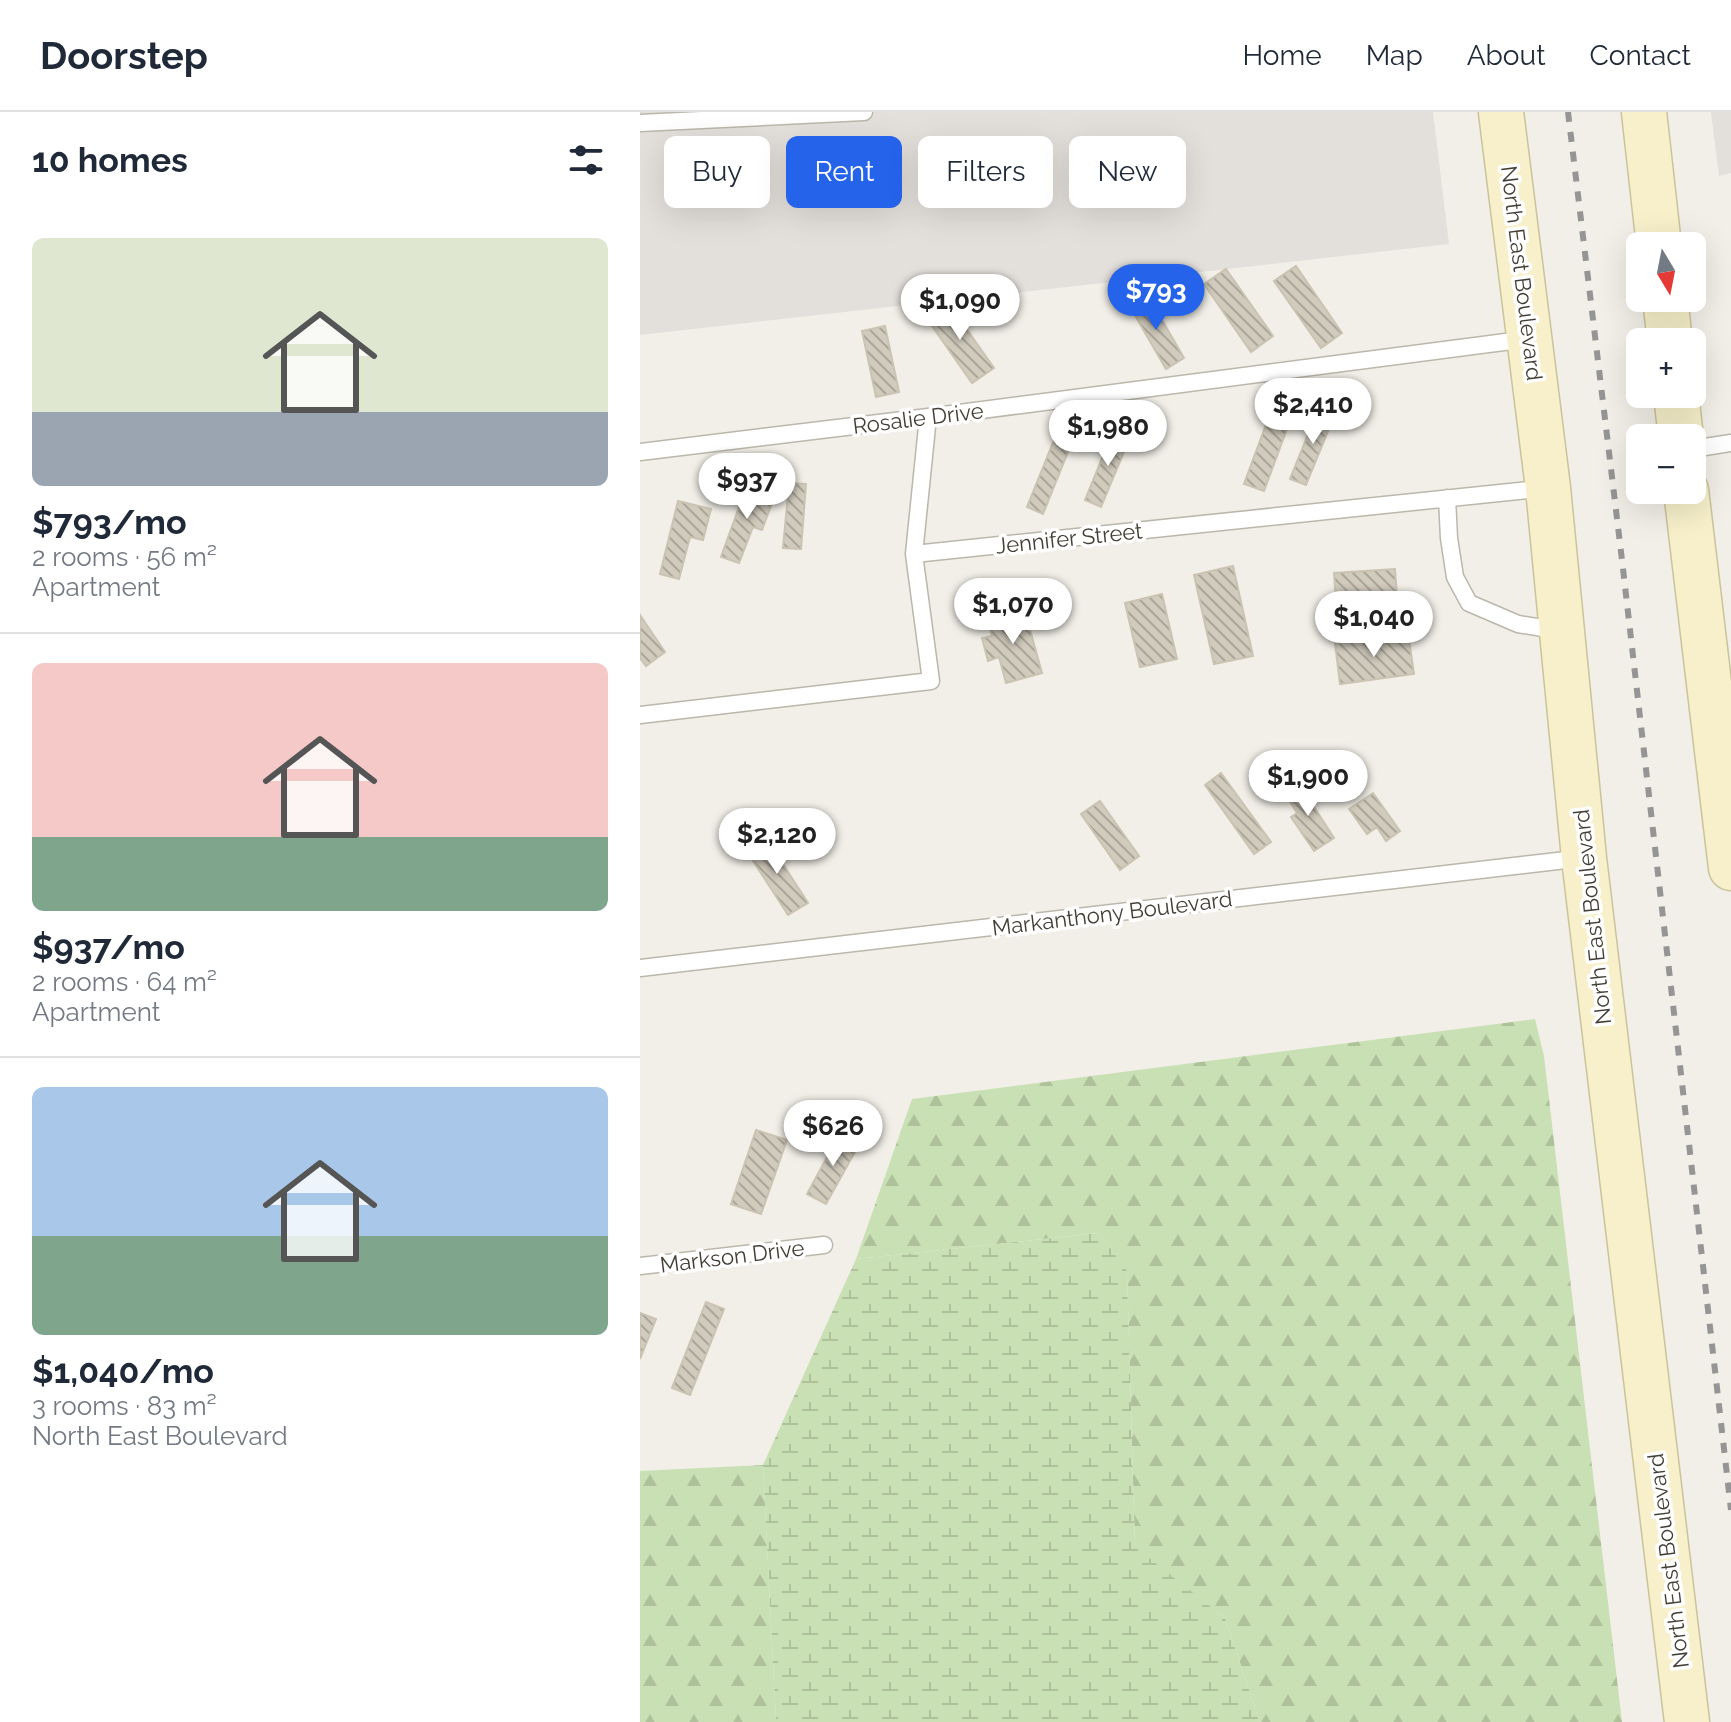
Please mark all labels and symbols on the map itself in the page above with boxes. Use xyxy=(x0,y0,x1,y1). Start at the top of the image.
street label: North East Boulevard xyxy=(1496,164,1548,382)
north arrow xyxy=(1626,232,1706,312)
pin: $793 xyxy=(1109,264,1203,332)
pin: $1,090 xyxy=(895,274,1025,342)
pin: $2,410 xyxy=(1248,378,1378,446)
street label: Rosalie Drive xyxy=(851,397,985,439)
pin: $1,980 xyxy=(1043,400,1173,468)
pin: $937 xyxy=(700,453,794,521)
street label: Jennifer Street xyxy=(994,517,1144,559)
pin: $1,070 xyxy=(948,578,1078,646)
pin: $1,040 xyxy=(1309,591,1439,659)
pin: $1,900 xyxy=(1243,750,1373,818)
pin: $2,120 xyxy=(712,808,842,876)
street label: North East Boulevard xyxy=(1568,808,1616,1026)
street label: Markanthony Boulevard xyxy=(990,885,1234,941)
pin: $626 xyxy=(786,1100,880,1168)
street label: Markson Drive xyxy=(658,1234,806,1278)
street label: North East Boulevard xyxy=(1642,1452,1694,1670)

